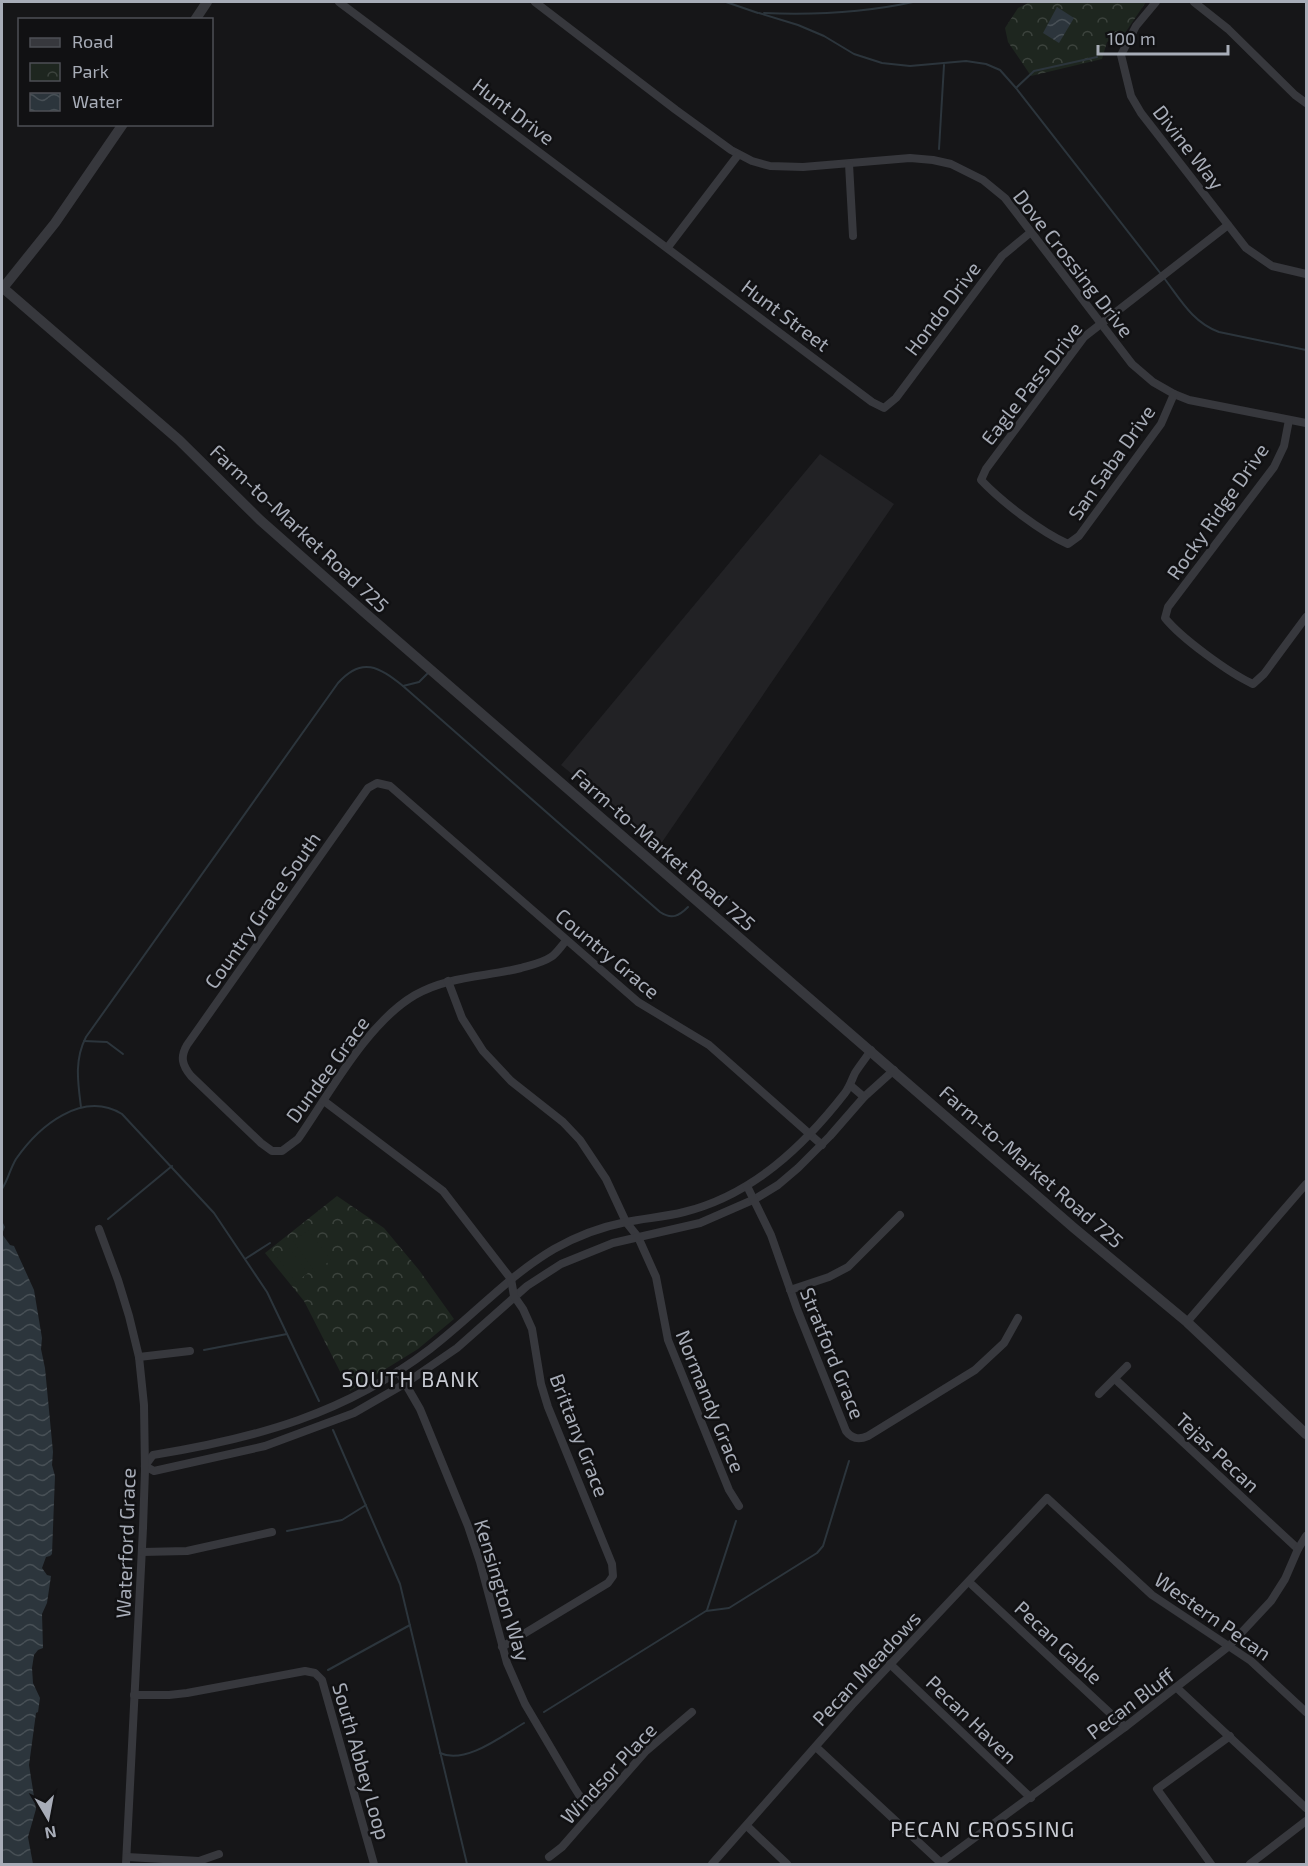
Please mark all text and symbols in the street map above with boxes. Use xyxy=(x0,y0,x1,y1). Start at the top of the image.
legend xyxy=(18,18,213,126)
scale bar xyxy=(1098,18,1228,56)
text: 100 m xyxy=(1107,27,1156,49)
text: Road xyxy=(72,30,113,52)
text: Park xyxy=(72,60,109,82)
street label: Hunt Drive xyxy=(468,73,560,149)
text: Water xyxy=(72,90,122,112)
street label: Divine Way xyxy=(1149,100,1230,194)
street label: Dove Crossing Drive xyxy=(1009,184,1139,342)
street label: Hondo Drive xyxy=(899,256,985,360)
street label: Hunt Street xyxy=(737,274,835,356)
street label: Eagle Pass Drive xyxy=(976,317,1086,449)
street label: San Saba Drive xyxy=(1063,400,1159,524)
street label: Rocky Ridge Drive xyxy=(1161,438,1273,584)
street label: Farm-to-Market Road 725 xyxy=(206,439,394,617)
street label: Farm-to-Market Road 725 xyxy=(567,763,761,935)
street label: Country Grace South xyxy=(199,827,325,993)
street label: Country Grace xyxy=(551,903,665,1003)
street label: Dundee Grace xyxy=(280,1011,374,1127)
street label: Farm-to-Market Road 725 xyxy=(935,1080,1129,1252)
street label: Stratford Grace xyxy=(796,1284,870,1422)
street label: Normandy Grace xyxy=(671,1326,751,1476)
district label: SOUTH BANK xyxy=(341,1366,481,1391)
street label: Brittany Grace xyxy=(546,1370,614,1500)
street label: Tejas Pecan xyxy=(1171,1407,1265,1497)
street label: Waterford Grace xyxy=(110,1467,140,1619)
street label: Kensington Way xyxy=(470,1516,536,1664)
street label: Western Pecan xyxy=(1150,1567,1276,1665)
street label: Pecan Gable xyxy=(1010,1595,1108,1689)
street label: Pecan Meadows xyxy=(807,1606,925,1730)
street label: Pecan Bluff xyxy=(1082,1662,1179,1744)
street label: Pecan Haven xyxy=(922,1670,1022,1768)
street label: South Abbey Loop xyxy=(328,1680,396,1842)
street label: Windsor Place xyxy=(555,1717,661,1829)
north arrow xyxy=(18,1788,78,1848)
district label: PECAN CROSSING xyxy=(890,1816,1076,1841)
text: N xyxy=(43,1823,58,1844)

